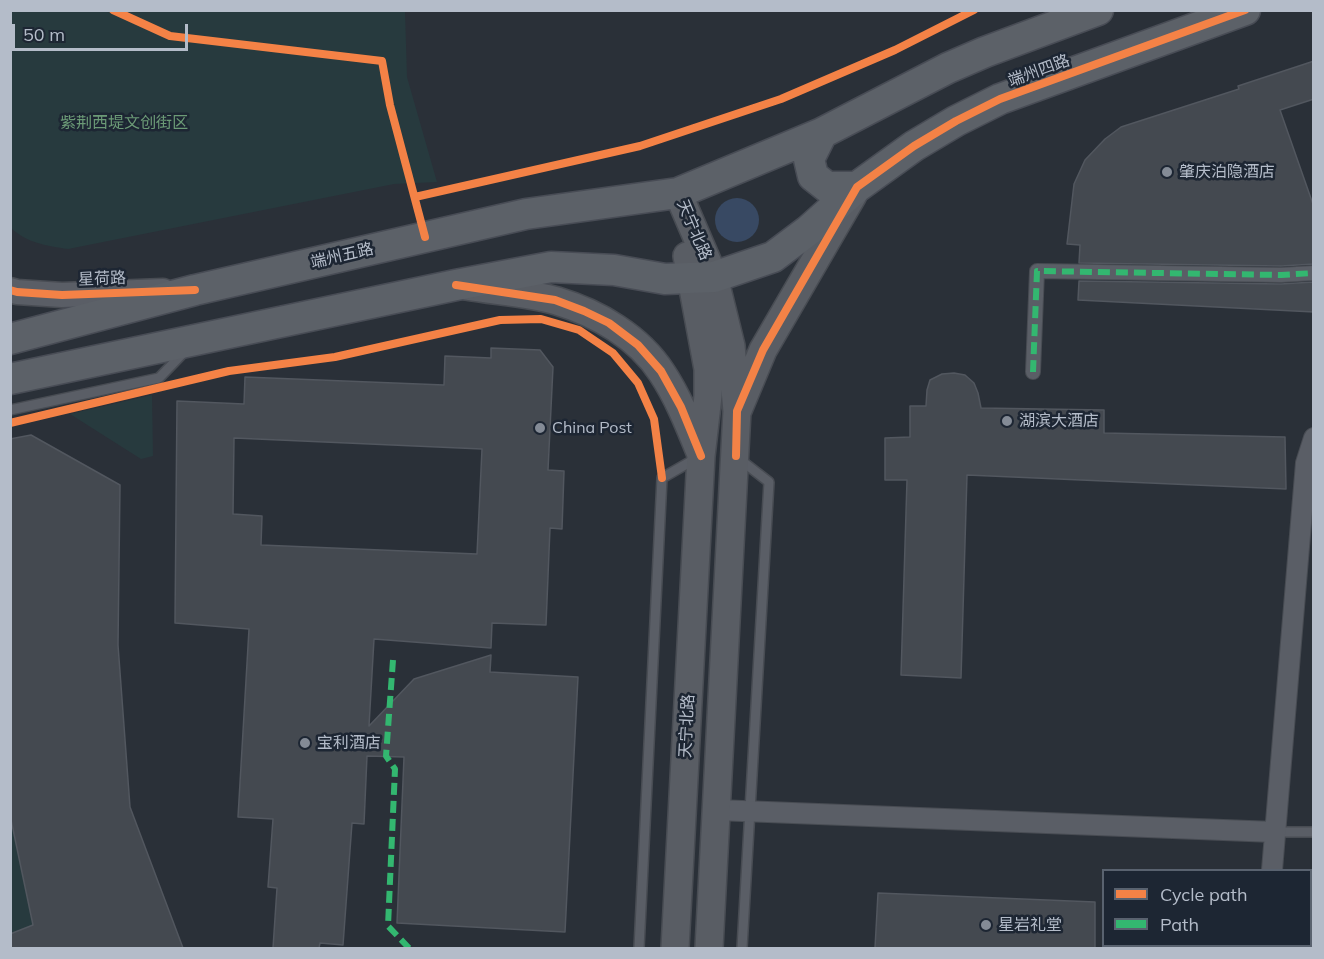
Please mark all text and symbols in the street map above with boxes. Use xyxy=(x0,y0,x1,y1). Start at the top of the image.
scale bar xyxy=(15,12,190,50)
text: 50 m xyxy=(23,23,65,46)
street label: 端州四路 xyxy=(1006,51,1072,91)
park label: 紫荆西堤文创街区 xyxy=(60,113,188,133)
place label: 肇庆泊隐酒店 xyxy=(1179,162,1275,182)
marker: 肇庆泊隐酒店 xyxy=(1160,165,1174,179)
street label: 天宁北路 xyxy=(673,197,715,263)
street label: 端州五路 xyxy=(309,239,375,273)
street label: 星荷路 xyxy=(78,269,126,289)
place label: 湖滨大酒店 xyxy=(1019,411,1099,431)
marker: 湖滨大酒店 xyxy=(1000,414,1014,428)
place label: China Post xyxy=(552,418,632,438)
marker: China Post xyxy=(533,421,547,435)
street label: 天宁北路 xyxy=(676,694,698,758)
place label: 宝利酒店 xyxy=(317,733,381,753)
marker: 宝利酒店 xyxy=(298,736,312,750)
legend xyxy=(1102,869,1312,947)
text: Cycle path xyxy=(1160,883,1247,906)
text: Path xyxy=(1160,913,1199,936)
place label: 星岩礼堂 xyxy=(998,915,1062,935)
marker: 星岩礼堂 xyxy=(979,918,993,932)

